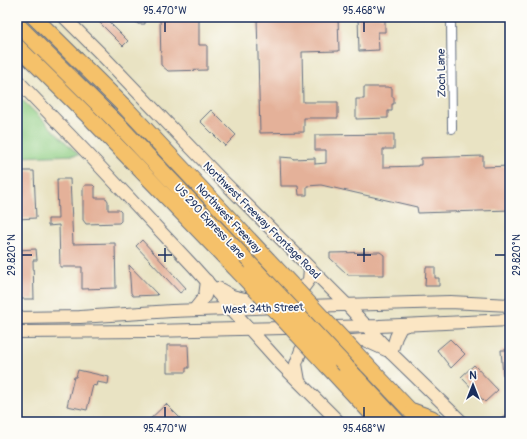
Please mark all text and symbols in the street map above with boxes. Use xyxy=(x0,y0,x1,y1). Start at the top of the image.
text: 95.470°W xyxy=(143,5,187,17)
text: 95.468°W xyxy=(343,5,386,17)
street label: Zoch Lane xyxy=(435,48,448,97)
street label: Northwest Freeway Frontage Road xyxy=(200,159,323,282)
street label: US 290 Express Lane xyxy=(172,181,248,262)
street label: Northwest Freeway xyxy=(193,181,264,256)
text: 29.820°N xyxy=(6,234,18,276)
text: 29.820°N xyxy=(511,234,523,276)
street label: West 34th Street xyxy=(222,301,304,316)
north arrow xyxy=(453,365,493,405)
text: N xyxy=(469,369,477,382)
text: 95.470°W xyxy=(143,423,187,435)
text: 95.468°W xyxy=(343,423,386,435)

